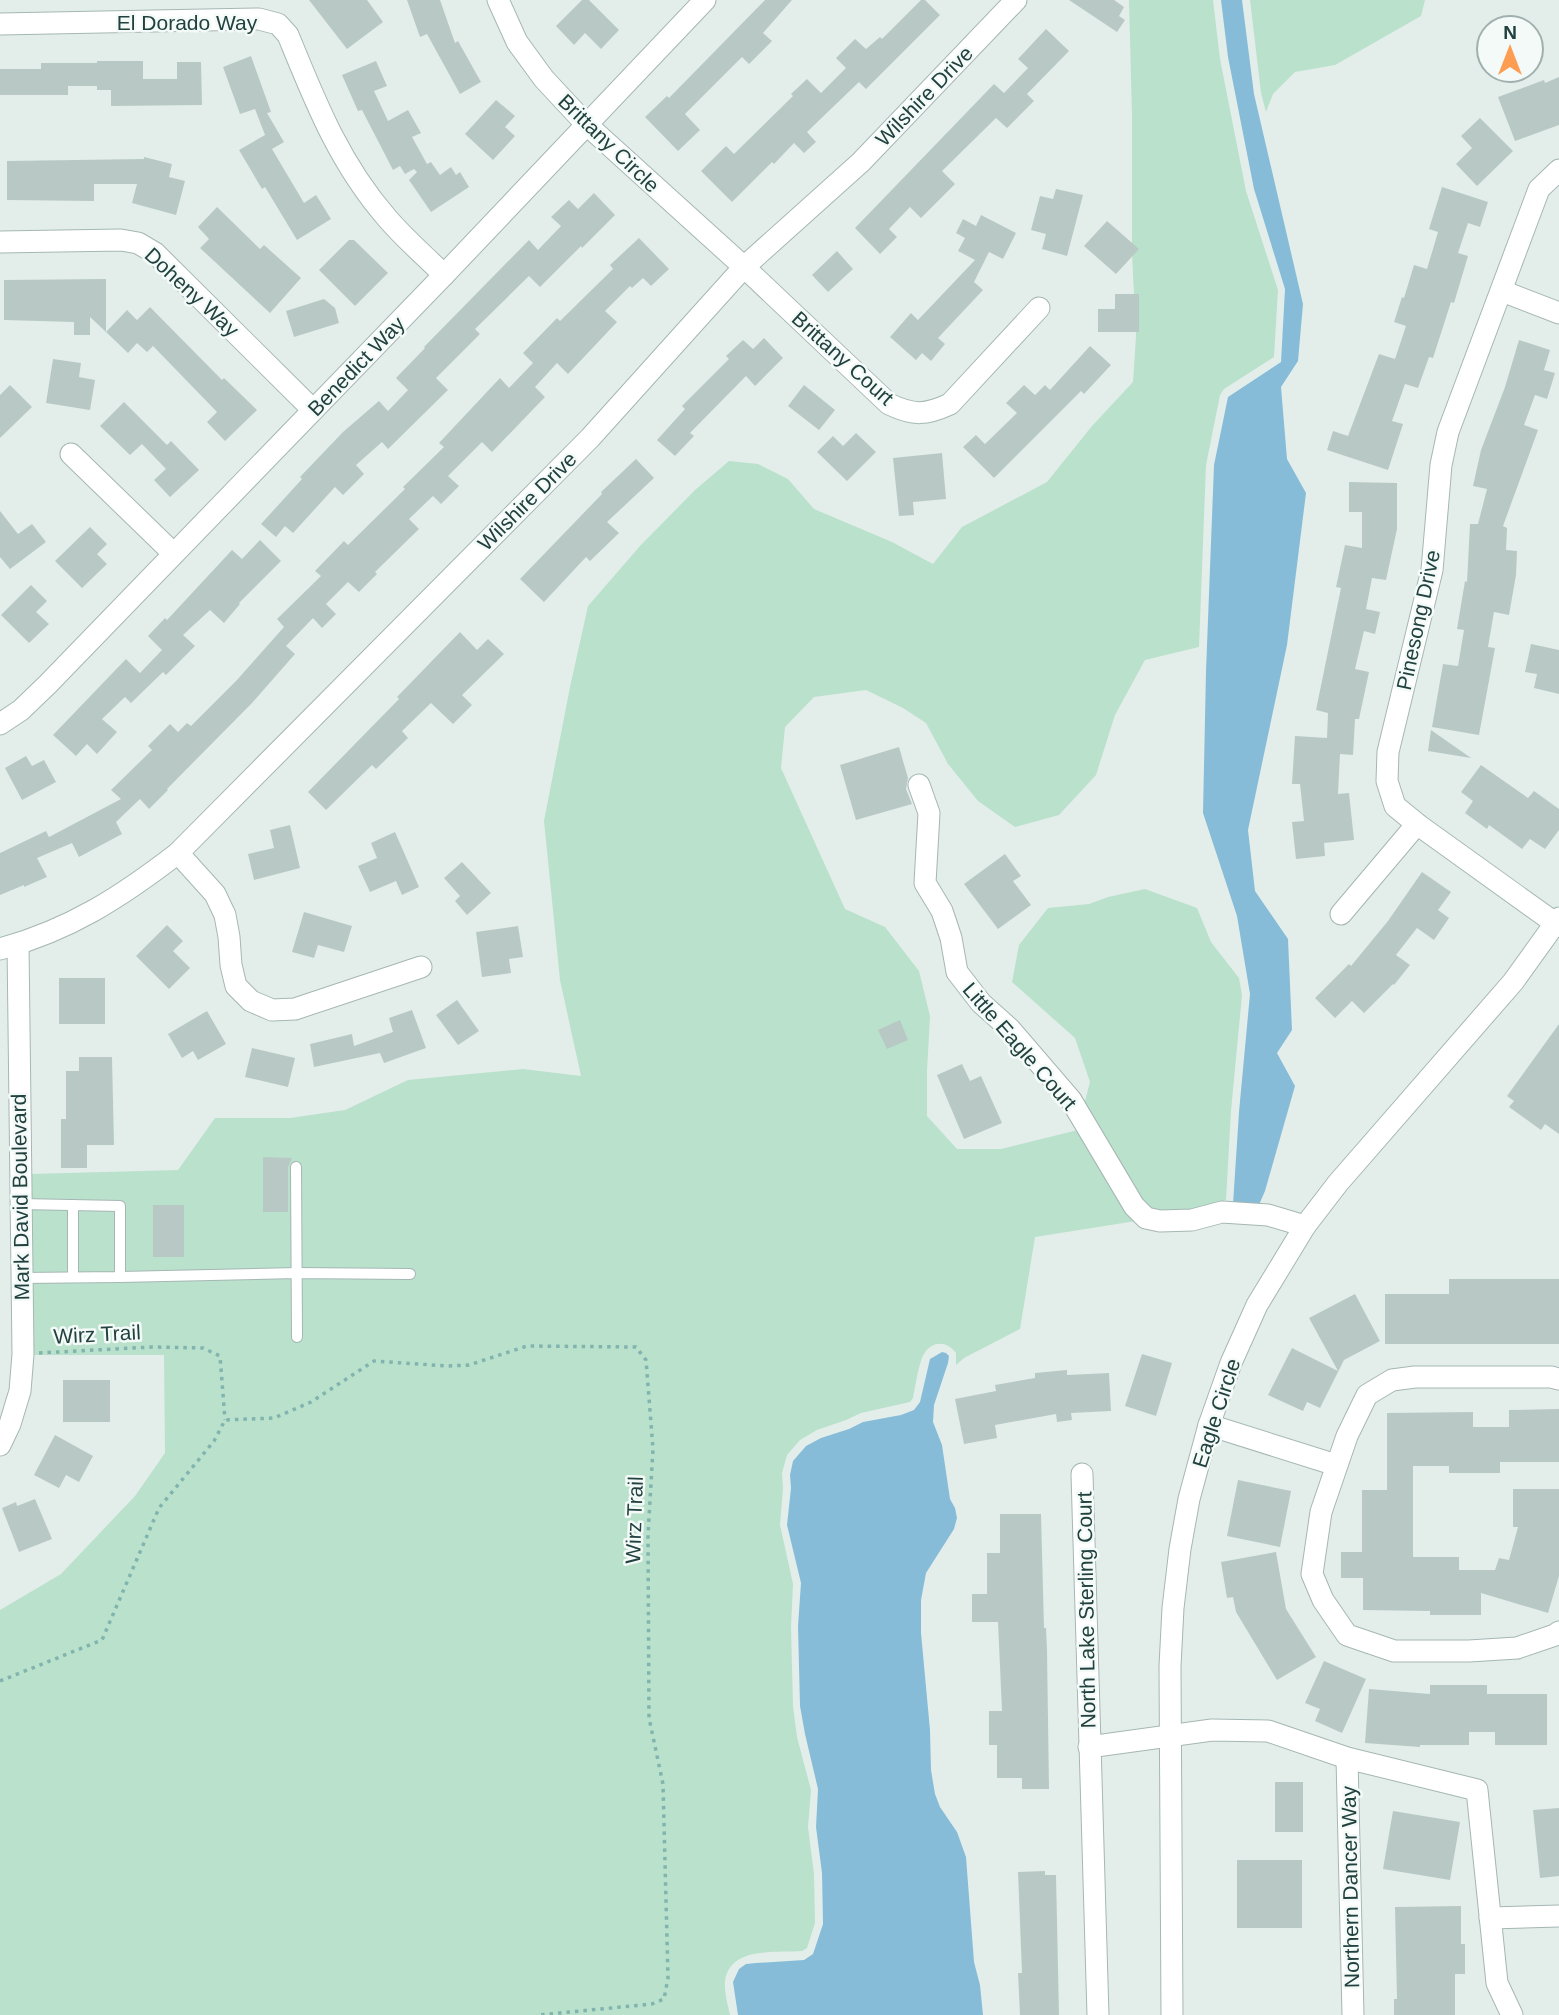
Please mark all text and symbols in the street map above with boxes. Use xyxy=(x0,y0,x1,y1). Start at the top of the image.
street label: El Dorado Way xyxy=(117,11,258,34)
north arrow xyxy=(1475,14,1545,84)
text: N xyxy=(1503,22,1517,43)
street label: Wilshire Drive xyxy=(871,41,977,151)
street label: Brittany Circle xyxy=(554,89,664,197)
street label: Doheny Way xyxy=(140,243,244,341)
street label: Brittany Court xyxy=(788,306,899,410)
street label: Benedict Way xyxy=(303,311,409,420)
street label: Wilshire Drive xyxy=(473,447,581,555)
street label: Pinesong Drive xyxy=(1392,548,1444,692)
street label: Little Eagle Court xyxy=(958,978,1082,1114)
street label: Mark David Boulevard xyxy=(7,1094,33,1300)
street label: Wirz Trail xyxy=(53,1320,141,1348)
street label: Eagle Circle xyxy=(1188,1356,1244,1470)
street label: Wirz Trail xyxy=(621,1476,647,1564)
street label: North Lake Sterling Court xyxy=(1072,1491,1100,1729)
street label: Northern Dancer Way xyxy=(1337,1785,1363,1988)

